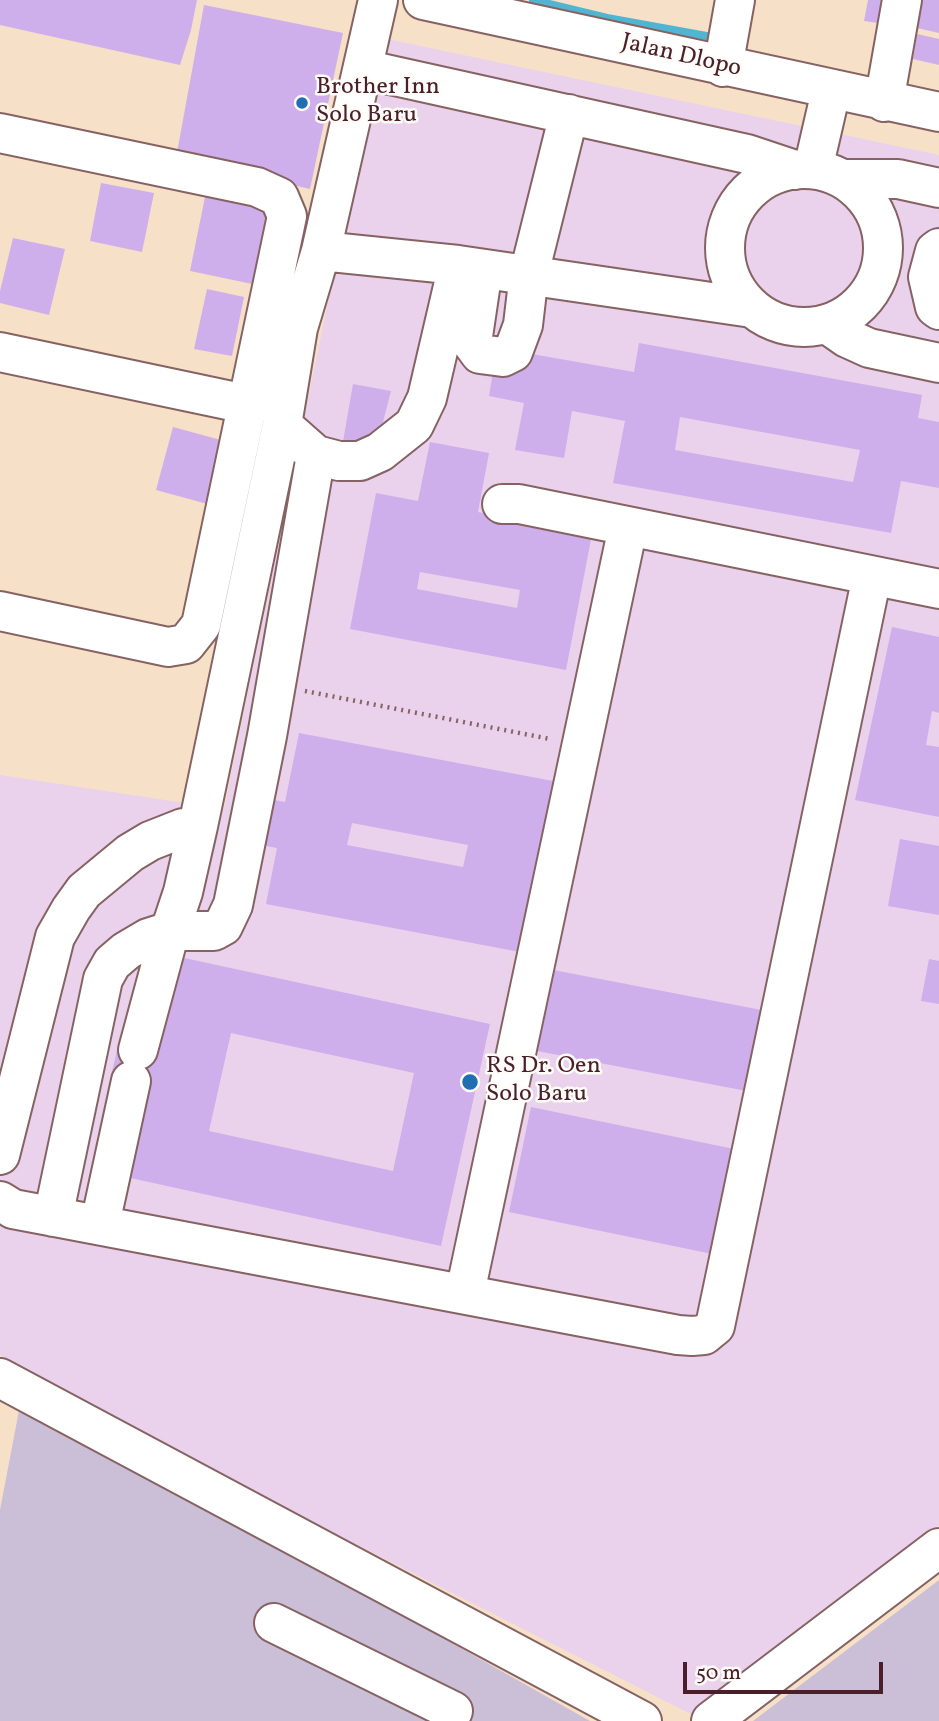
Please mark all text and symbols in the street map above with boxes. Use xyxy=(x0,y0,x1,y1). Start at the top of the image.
street label: Jalan Dlopo xyxy=(618,29,744,85)
place label: Brother Inn Solo Baru xyxy=(316,75,440,131)
marker: Brother Inn Solo Baru xyxy=(294,95,310,111)
place label: RS Dr. Oen Solo Baru xyxy=(486,1054,601,1110)
marker: RS Dr. Oen Solo Baru xyxy=(460,1072,480,1092)
scale bar xyxy=(687,1648,886,1692)
text: 50 m xyxy=(696,1659,741,1688)

